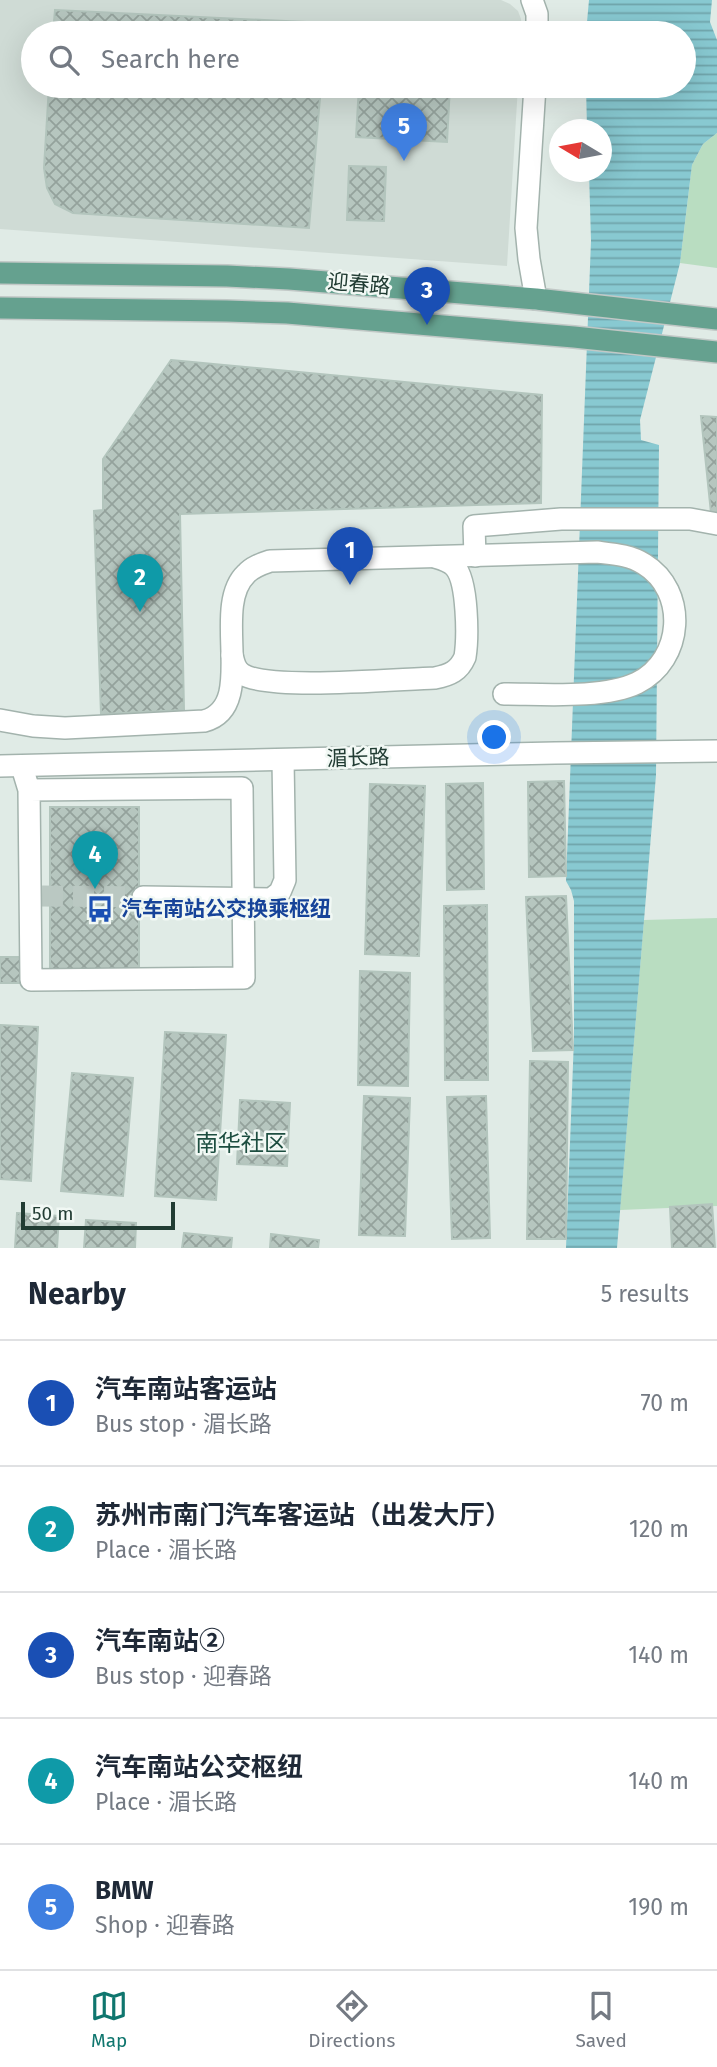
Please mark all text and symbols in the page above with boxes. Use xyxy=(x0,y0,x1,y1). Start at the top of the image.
search box xyxy=(21,21,696,98)
icon: search xyxy=(45,41,83,79)
text: Search here xyxy=(101,44,240,75)
pin: 5 xyxy=(381,103,427,161)
north arrow xyxy=(549,119,612,182)
pin: 3 xyxy=(404,267,450,325)
street label: 迎春路 xyxy=(326,268,392,300)
pin: 1 xyxy=(327,527,373,585)
pin: 2 xyxy=(117,554,163,612)
your location xyxy=(477,720,511,754)
street label: 湄长路 xyxy=(326,744,390,772)
pin: 4 xyxy=(72,831,118,889)
bus stop icon: 汽车南站公交换乘枢纽 xyxy=(85,894,115,924)
place label: 汽车南站公交换乘枢纽 xyxy=(121,896,331,922)
district label: 南华社区 xyxy=(195,1129,287,1157)
scale bar xyxy=(21,1199,175,1231)
text: 50 m xyxy=(32,1202,73,1225)
text: Nearby xyxy=(28,1276,126,1312)
text: 5 results xyxy=(601,1280,689,1308)
text: 汽车南站客运站 xyxy=(95,1374,277,1405)
text: 1 xyxy=(46,1389,56,1417)
text: 70 m xyxy=(640,1389,689,1417)
text: Bus stop · 湄长路 xyxy=(95,1410,272,1438)
text: 苏州市南门汽车客运站（出发大厅） xyxy=(95,1500,511,1531)
text: 2 xyxy=(45,1515,57,1543)
text: 120 m xyxy=(629,1515,689,1543)
text: Place · 湄长路 xyxy=(95,1536,237,1564)
text: 汽车南站② xyxy=(95,1626,225,1657)
text: 3 xyxy=(45,1641,57,1669)
text: 140 m xyxy=(628,1641,689,1669)
text: Bus stop · 迎春路 xyxy=(95,1662,272,1690)
text: 汽车南站公交枢纽 xyxy=(95,1752,303,1783)
text: 4 xyxy=(45,1767,58,1795)
text: 140 m xyxy=(628,1767,689,1795)
text: Place · 湄长路 xyxy=(95,1788,237,1816)
text: BMW xyxy=(95,1875,154,1906)
text: 5 xyxy=(45,1893,57,1921)
text: 190 m xyxy=(628,1893,689,1921)
text: Shop · 迎春路 xyxy=(95,1911,235,1939)
tab: Map xyxy=(90,1987,128,2052)
tab: Directions xyxy=(308,1987,395,2052)
tab: Saved xyxy=(576,1987,627,2052)

